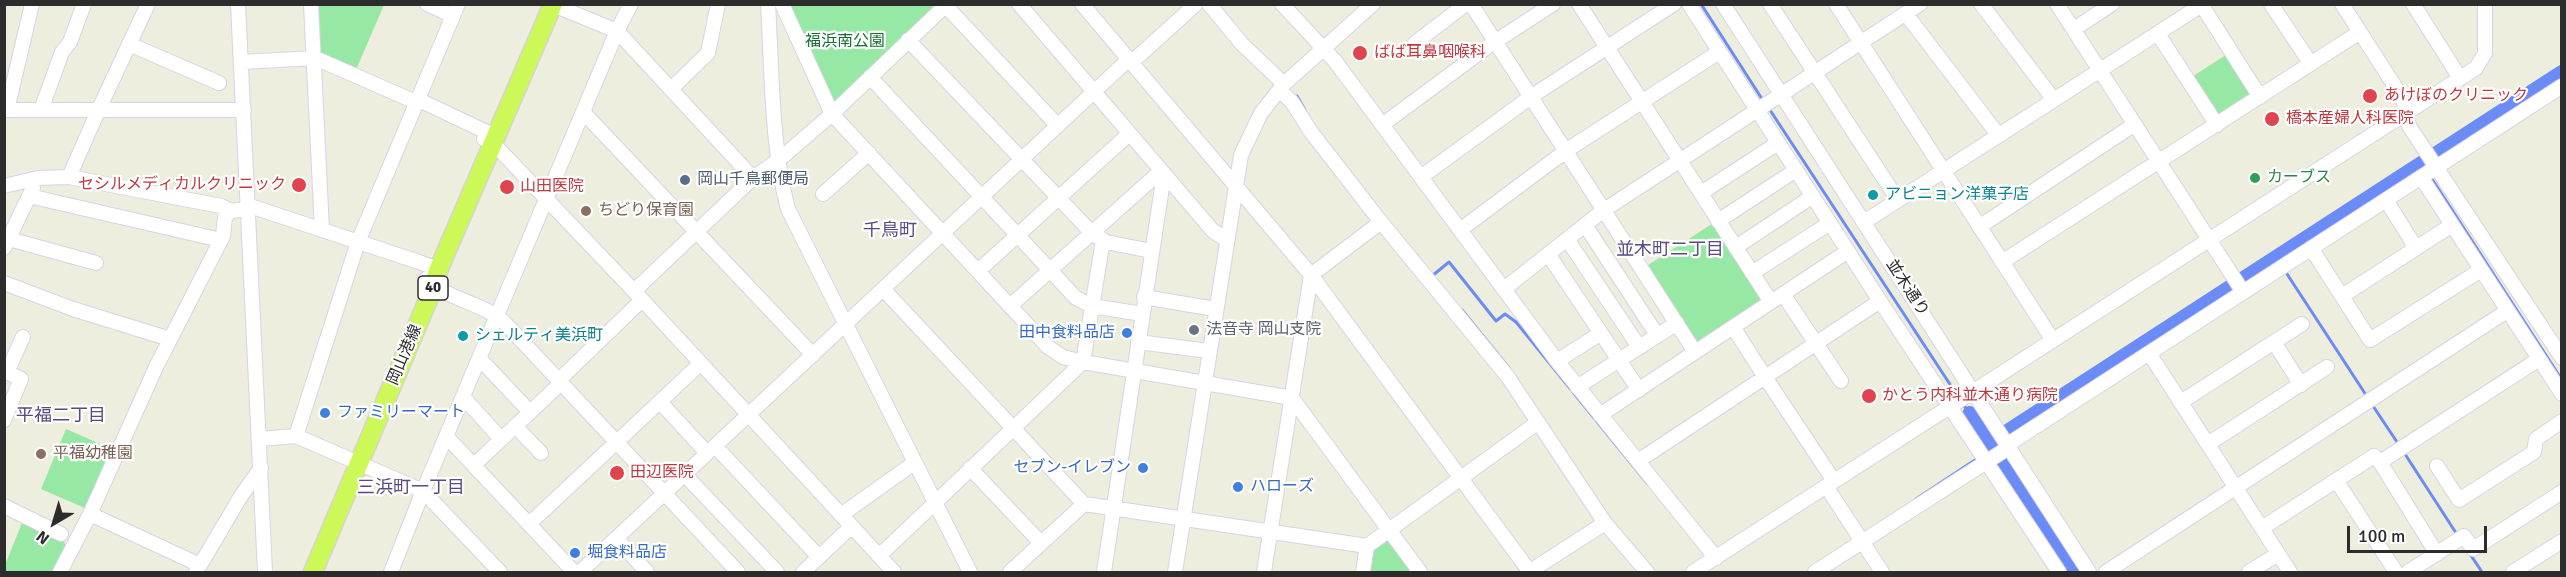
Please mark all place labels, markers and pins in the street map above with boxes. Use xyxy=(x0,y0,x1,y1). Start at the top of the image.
place label: ばば耳鼻咽喉科 xyxy=(1374,43,1486,63)
marker: ばば耳鼻咽喉科 xyxy=(1351,44,1369,62)
place label: あけぼのクリニック xyxy=(2384,86,2528,106)
marker: あけぼのクリニック xyxy=(2361,87,2379,105)
place label: 橋本産婦人科医院 xyxy=(2286,109,2414,129)
marker: 橋本産婦人科医院 xyxy=(2263,110,2281,128)
place label: カーブス xyxy=(2267,168,2331,188)
place label: 岡山千鳥郵便局 xyxy=(697,170,809,190)
marker: カーブス xyxy=(2248,171,2262,185)
marker: 岡山千鳥郵便局 xyxy=(678,173,692,187)
place label: セシルメディカルクリニック xyxy=(78,175,286,195)
marker: セシルメディカルクリニック xyxy=(290,176,308,194)
place label: 山田医院 xyxy=(520,177,584,197)
marker: 山田医院 xyxy=(498,178,516,196)
place label: アビニョン洋菓子店 xyxy=(1885,185,2029,205)
marker: アビニョン洋菓子店 xyxy=(1866,188,1880,202)
place label: ちどり保育園 xyxy=(598,201,694,221)
marker: ちどり保育園 xyxy=(579,204,593,218)
place label: 法音寺 岡山支院 xyxy=(1206,320,1322,340)
place label: 田中食料品店 xyxy=(1019,323,1115,343)
marker: 法音寺 岡山支院 xyxy=(1187,323,1201,337)
place label: シェルティ美浜町 xyxy=(475,326,603,346)
marker: 田中食料品店 xyxy=(1120,326,1134,340)
marker: シェルティ美浜町 xyxy=(456,329,470,343)
place label: かとう内科並木通り病院 xyxy=(1882,386,2058,406)
marker: かとう内科並木通り病院 xyxy=(1860,387,1878,405)
place label: ファミリーマート xyxy=(337,403,465,423)
marker: ファミリーマート xyxy=(318,406,332,420)
place label: 平福幼稚園 xyxy=(53,444,133,464)
marker: 平福幼稚園 xyxy=(34,447,48,461)
place label: セブン-イレブン xyxy=(1013,458,1131,478)
marker: セブン-イレブン xyxy=(1136,461,1150,475)
place label: 田辺医院 xyxy=(630,463,694,483)
marker: 田辺医院 xyxy=(608,464,626,482)
place label: ハローズ xyxy=(1250,477,1314,497)
marker: ハローズ xyxy=(1231,480,1245,494)
place label: 堀食料品店 xyxy=(587,543,667,563)
marker: 堀食料品店 xyxy=(568,546,582,560)

